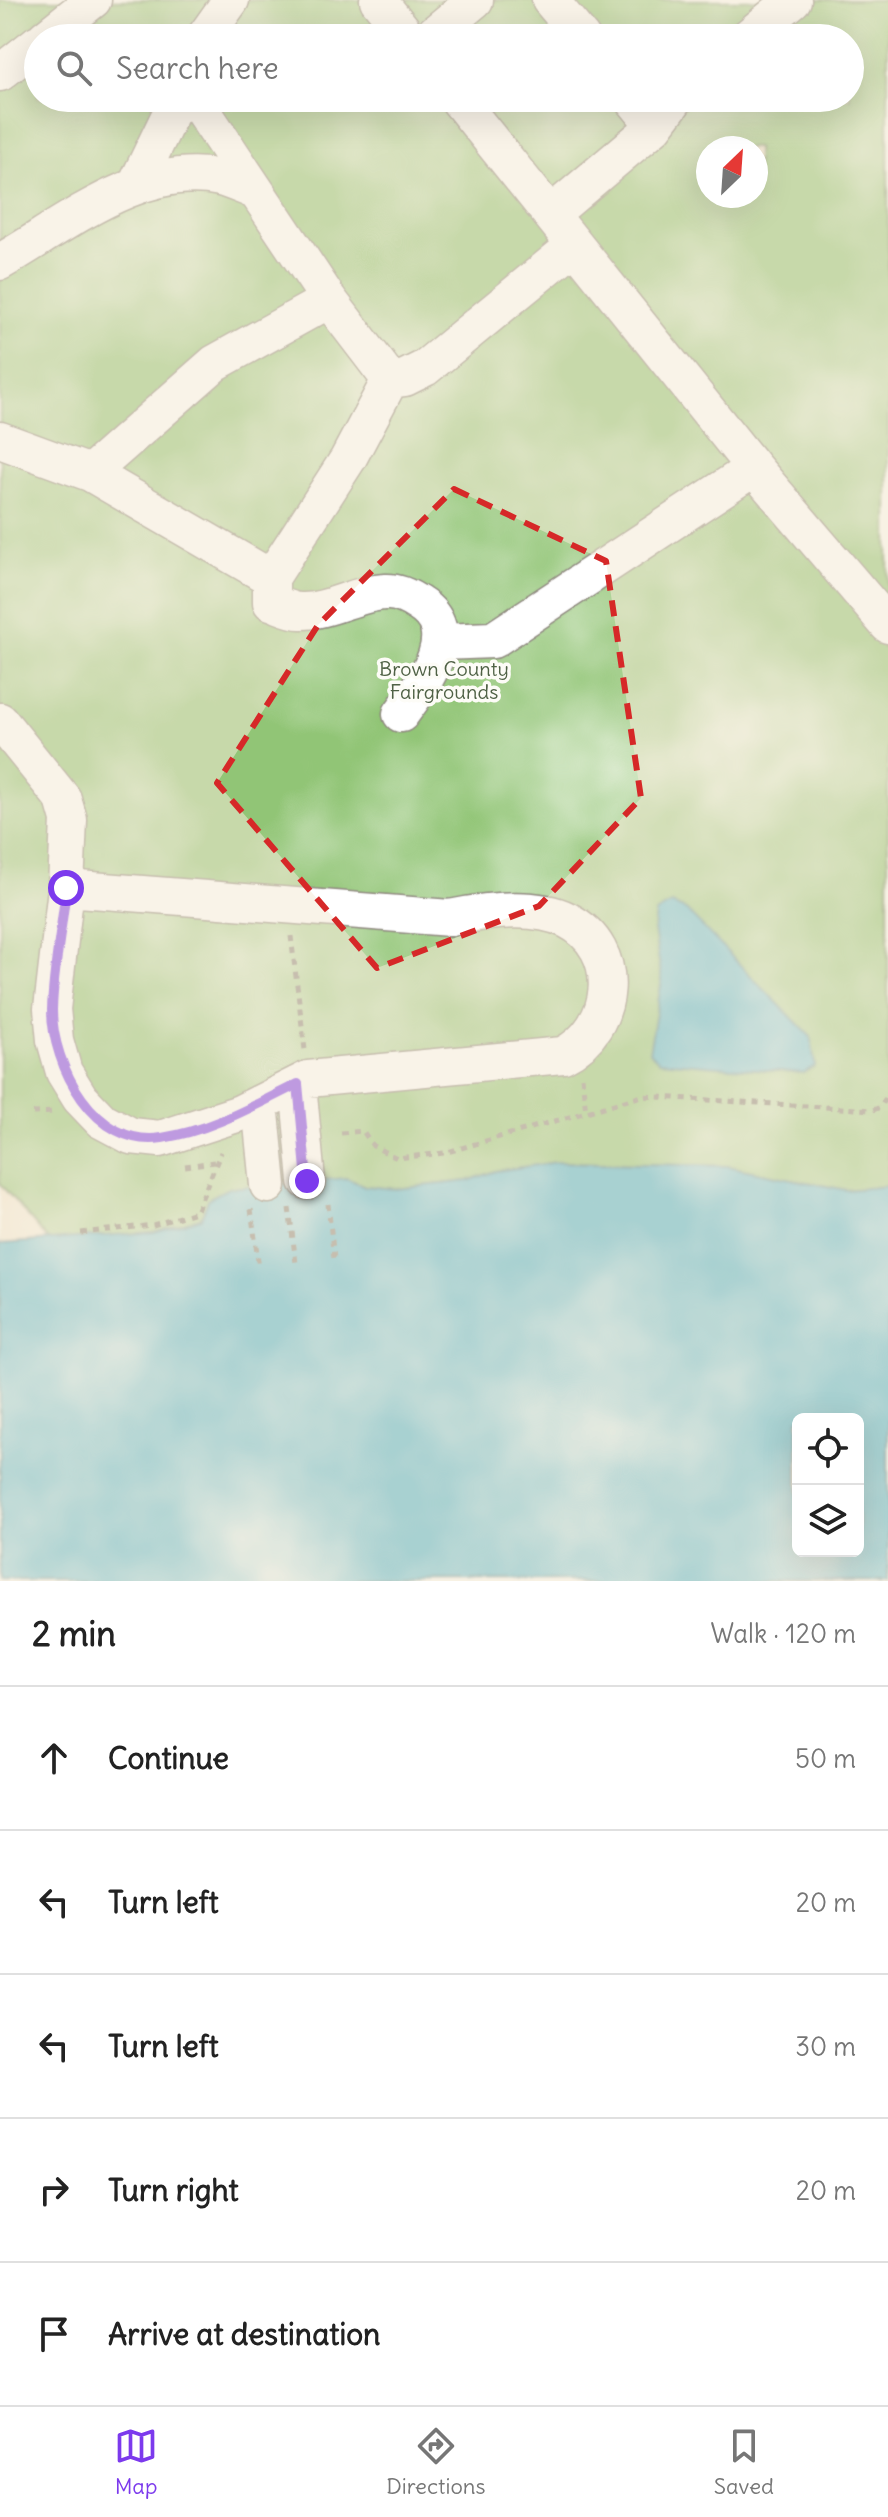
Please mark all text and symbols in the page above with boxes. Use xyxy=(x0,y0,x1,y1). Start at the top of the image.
search box xyxy=(24,24,864,112)
icon: search xyxy=(52,46,96,90)
text: Search here xyxy=(116,49,279,87)
north arrow xyxy=(696,136,768,208)
park label: Brown County Fairgrounds xyxy=(379,656,509,704)
route start xyxy=(48,870,84,906)
route end xyxy=(289,1163,325,1199)
map controls xyxy=(792,1413,864,1557)
button: locate xyxy=(792,1413,864,1485)
button: layers xyxy=(792,1485,864,1557)
text: 2 min xyxy=(32,1612,116,1655)
text: Walk · 120 m xyxy=(710,1617,856,1650)
icon: ahead xyxy=(32,1736,76,1780)
text: Continue xyxy=(108,1739,229,1777)
text: 50 m xyxy=(795,1742,856,1775)
icon: left xyxy=(32,1880,76,1924)
text: Turn left xyxy=(108,1883,219,1921)
text: 20 m xyxy=(796,1886,856,1919)
icon: left xyxy=(32,2024,76,2068)
text: Turn left xyxy=(108,2027,219,2065)
text: 30 m xyxy=(795,2030,856,2063)
icon: right xyxy=(32,2168,76,2212)
text: Turn right xyxy=(108,2171,239,2209)
text: 20 m xyxy=(796,2174,856,2207)
icon: arrive xyxy=(32,2312,76,2356)
text: Arrive at destination xyxy=(108,2315,380,2353)
tab: Map xyxy=(114,2424,158,2500)
tab: Directions xyxy=(386,2424,486,2500)
tab: Saved xyxy=(714,2424,774,2500)

